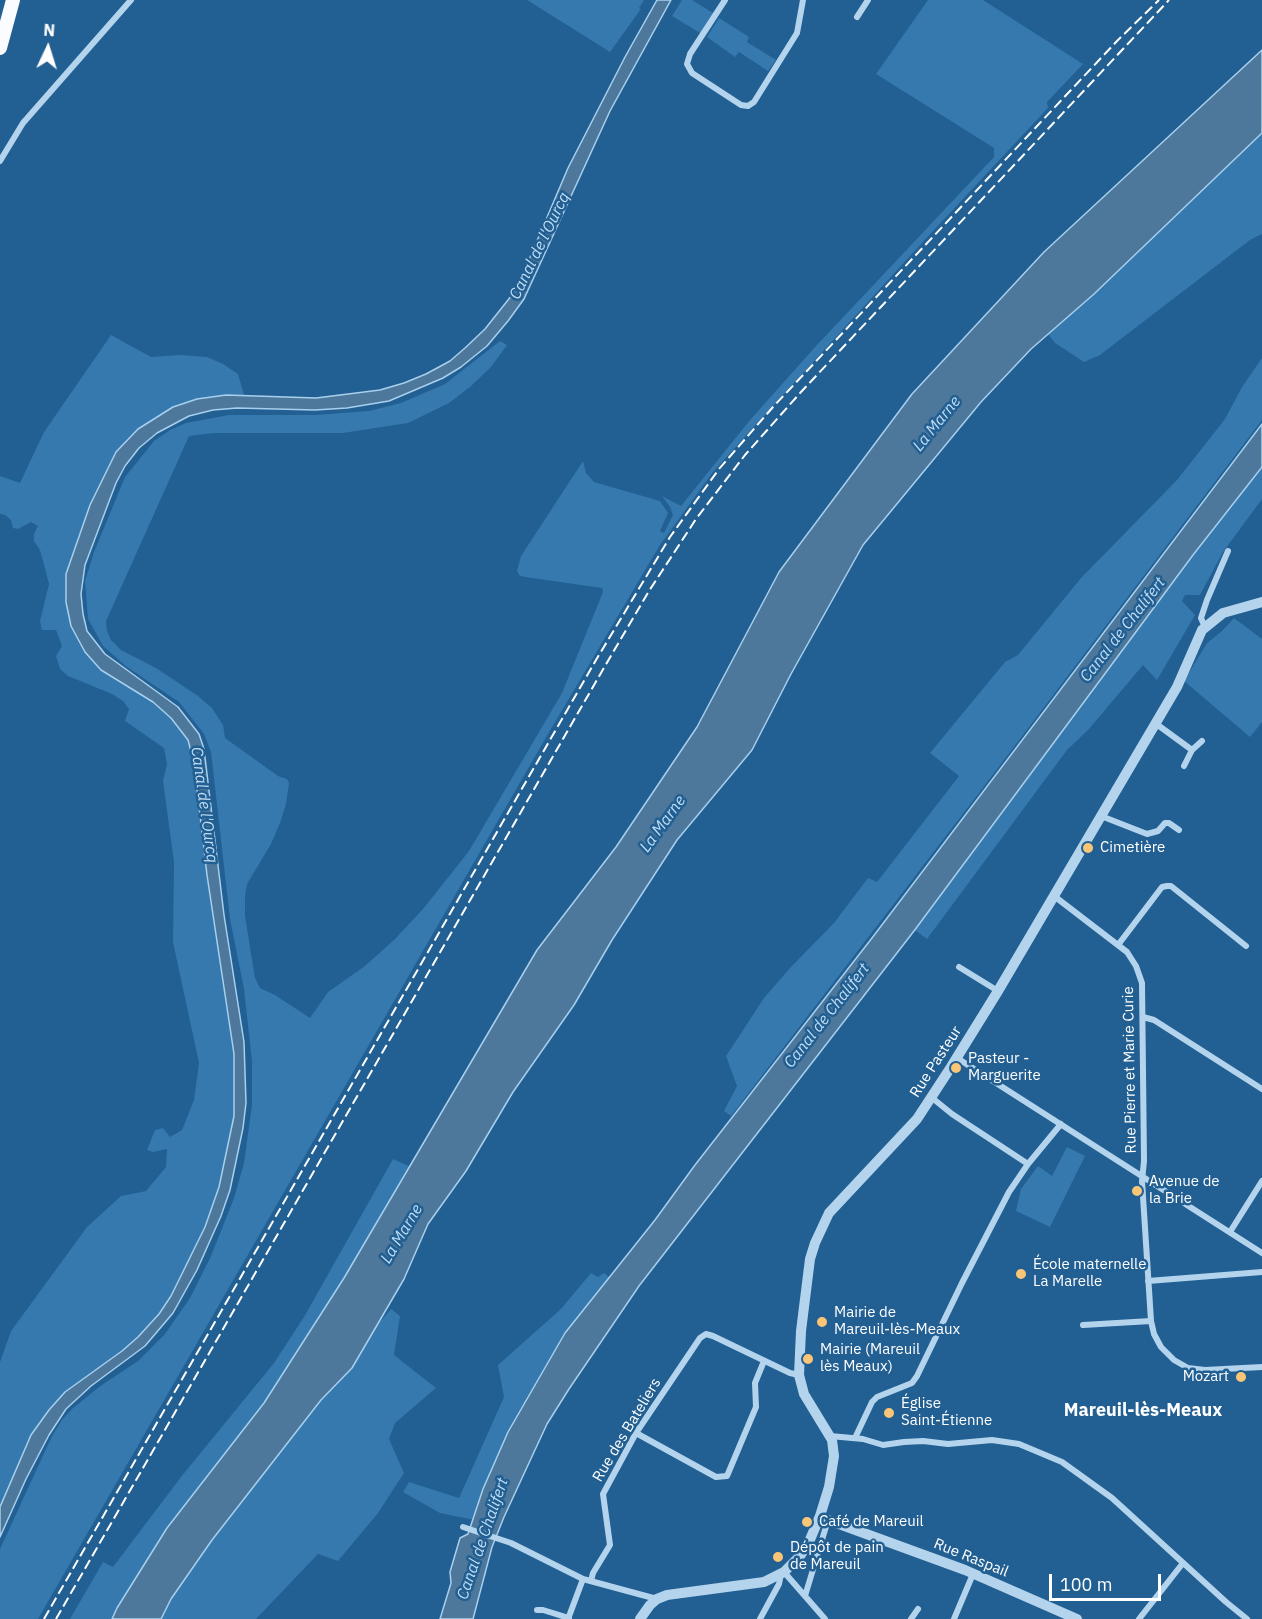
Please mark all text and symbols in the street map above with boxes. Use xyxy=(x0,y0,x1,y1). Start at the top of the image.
north arrow xyxy=(18,18,78,78)
text: N xyxy=(43,20,56,40)
water label: Canal de l'Ourcq xyxy=(506,189,574,303)
water label: La Marne xyxy=(909,392,965,456)
water label: Canal de Chalifert xyxy=(1076,574,1170,686)
water label: Canal de l'Ourcq xyxy=(186,746,222,864)
water label: La Marne xyxy=(636,792,690,856)
place label: Cimetière xyxy=(1100,839,1165,857)
marker: Cimetière xyxy=(1081,841,1095,855)
water label: Canal de Chalifert xyxy=(780,960,874,1072)
street label: Rue Pierre et Marie Curie xyxy=(1120,986,1140,1154)
street label: Rue Pasteur xyxy=(906,1023,966,1101)
place label: Pasteur - Marguerite xyxy=(968,1050,1041,1085)
marker: Pasteur - Marguerite xyxy=(949,1061,963,1075)
place label: Avenue de la Brie xyxy=(1149,1173,1220,1208)
marker: Avenue de la Brie xyxy=(1130,1184,1144,1198)
water label: La Marne xyxy=(377,1201,427,1267)
place label: École maternelle La Marelle xyxy=(1033,1256,1146,1291)
marker: École maternelle La Marelle xyxy=(1014,1267,1028,1281)
place label: Mairie de Mareuil-lès-Meaux xyxy=(834,1304,960,1339)
marker: Mairie de Mareuil-lès-Meaux xyxy=(815,1315,829,1329)
place label: Mairie (Mareuil lès Meaux) xyxy=(820,1341,920,1376)
marker: Mairie (Mareuil lès Meaux) xyxy=(801,1352,815,1366)
place label: Mozart xyxy=(1183,1368,1229,1386)
marker: Mozart xyxy=(1234,1370,1248,1384)
street label: Rue des Bateliers xyxy=(589,1375,665,1485)
place label: Église Saint-Étienne xyxy=(901,1395,992,1430)
district label: Mareuil-lès-Meaux xyxy=(1064,1400,1222,1422)
marker: Église Saint-Étienne xyxy=(882,1406,896,1420)
water label: Canal de Chalifert xyxy=(453,1476,513,1602)
place label: Café de Mareuil xyxy=(819,1513,924,1531)
marker: Café de Mareuil xyxy=(800,1515,814,1529)
street label: Rue Raspail xyxy=(931,1535,1011,1581)
place label: Dépôt de pain de Mareuil xyxy=(790,1539,884,1574)
marker: Dépôt de pain de Mareuil xyxy=(771,1550,785,1564)
scale bar xyxy=(1052,1562,1164,1600)
text: 100 m xyxy=(1060,1573,1112,1596)

